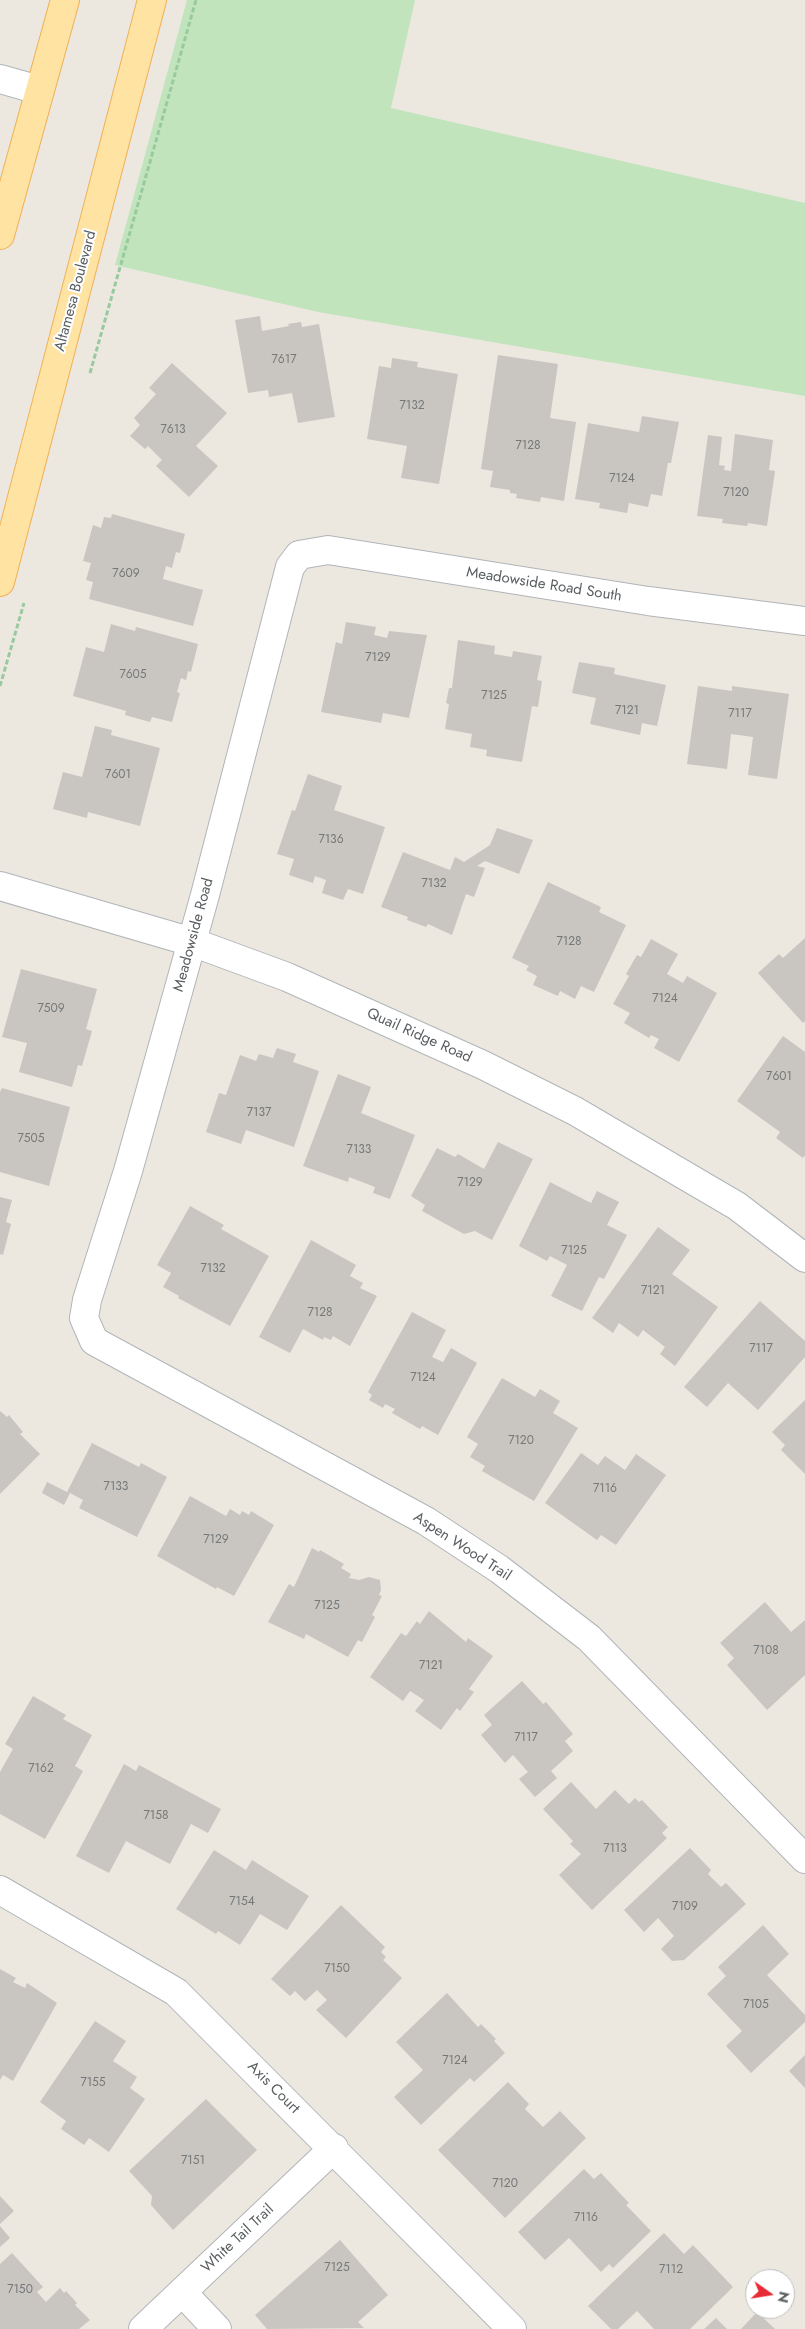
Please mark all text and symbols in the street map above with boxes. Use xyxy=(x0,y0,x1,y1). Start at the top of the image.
street label: Altamesa Boulevard xyxy=(51,229,101,353)
house number: 7617 xyxy=(272,353,296,367)
house number: 7132 xyxy=(399,399,425,413)
house number: 7613 xyxy=(160,423,186,437)
house number: 7128 xyxy=(515,439,541,453)
house number: 7124 xyxy=(609,472,635,486)
house number: 7120 xyxy=(723,486,749,500)
street label: Meadowside Road South xyxy=(465,564,623,606)
house number: 7609 xyxy=(112,567,140,581)
house number: 7129 xyxy=(365,651,391,665)
house number: 7605 xyxy=(119,668,147,682)
house number: 7125 xyxy=(481,689,507,703)
house number: 7121 xyxy=(615,704,639,718)
house number: 7117 xyxy=(728,707,752,721)
house number: 7601 xyxy=(105,768,131,782)
house number: 7136 xyxy=(318,833,344,847)
street label: Meadowside Road xyxy=(170,876,218,994)
house number: 7132 xyxy=(421,877,447,891)
house number: 7128 xyxy=(556,935,582,949)
house number: 7124 xyxy=(652,992,678,1006)
house number: 7509 xyxy=(37,1002,65,1016)
street label: Quail Ridge Road xyxy=(364,1005,474,1067)
house number: 7601 xyxy=(766,1070,792,1084)
house number: 7137 xyxy=(247,1106,271,1120)
house number: 7505 xyxy=(17,1132,45,1146)
house number: 7133 xyxy=(347,1143,371,1157)
house number: 7129 xyxy=(457,1176,483,1190)
house number: 7125 xyxy=(561,1244,587,1258)
house number: 7132 xyxy=(200,1262,226,1276)
house number: 7121 xyxy=(641,1284,665,1298)
house number: 7128 xyxy=(307,1306,333,1320)
house number: 7117 xyxy=(749,1342,773,1356)
house number: 7124 xyxy=(410,1371,436,1385)
house number: 7120 xyxy=(508,1434,534,1448)
house number: 7133 xyxy=(104,1480,128,1494)
house number: 7116 xyxy=(593,1482,617,1496)
street label: Aspen Wood Trail xyxy=(410,1509,514,1585)
house number: 7129 xyxy=(203,1533,229,1547)
house number: 7125 xyxy=(314,1599,340,1613)
house number: 7108 xyxy=(753,1644,779,1658)
house number: 7121 xyxy=(419,1659,443,1673)
house number: 7117 xyxy=(514,1731,538,1745)
house number: 7162 xyxy=(28,1762,54,1776)
house number: 7158 xyxy=(143,1809,169,1823)
house number: 7113 xyxy=(603,1842,627,1856)
house number: 7154 xyxy=(229,1895,255,1909)
house number: 7109 xyxy=(672,1900,698,1914)
house number: 7150 xyxy=(324,1962,350,1976)
house number: 7105 xyxy=(743,1998,769,2012)
house number: 7124 xyxy=(442,2054,468,2068)
street label: Axis Court xyxy=(243,2058,303,2118)
house number: 7155 xyxy=(80,2076,106,2090)
house number: 7151 xyxy=(181,2154,205,2168)
house number: 7120 xyxy=(492,2177,518,2191)
street label: White Tail Trail xyxy=(198,2201,278,2277)
house number: 7116 xyxy=(574,2211,598,2225)
house number: 7125 xyxy=(324,2261,350,2275)
house number: 7112 xyxy=(659,2263,683,2277)
north arrow xyxy=(745,2269,795,2319)
house number: 7150 xyxy=(7,2283,33,2297)
text: N xyxy=(773,2289,795,2305)

